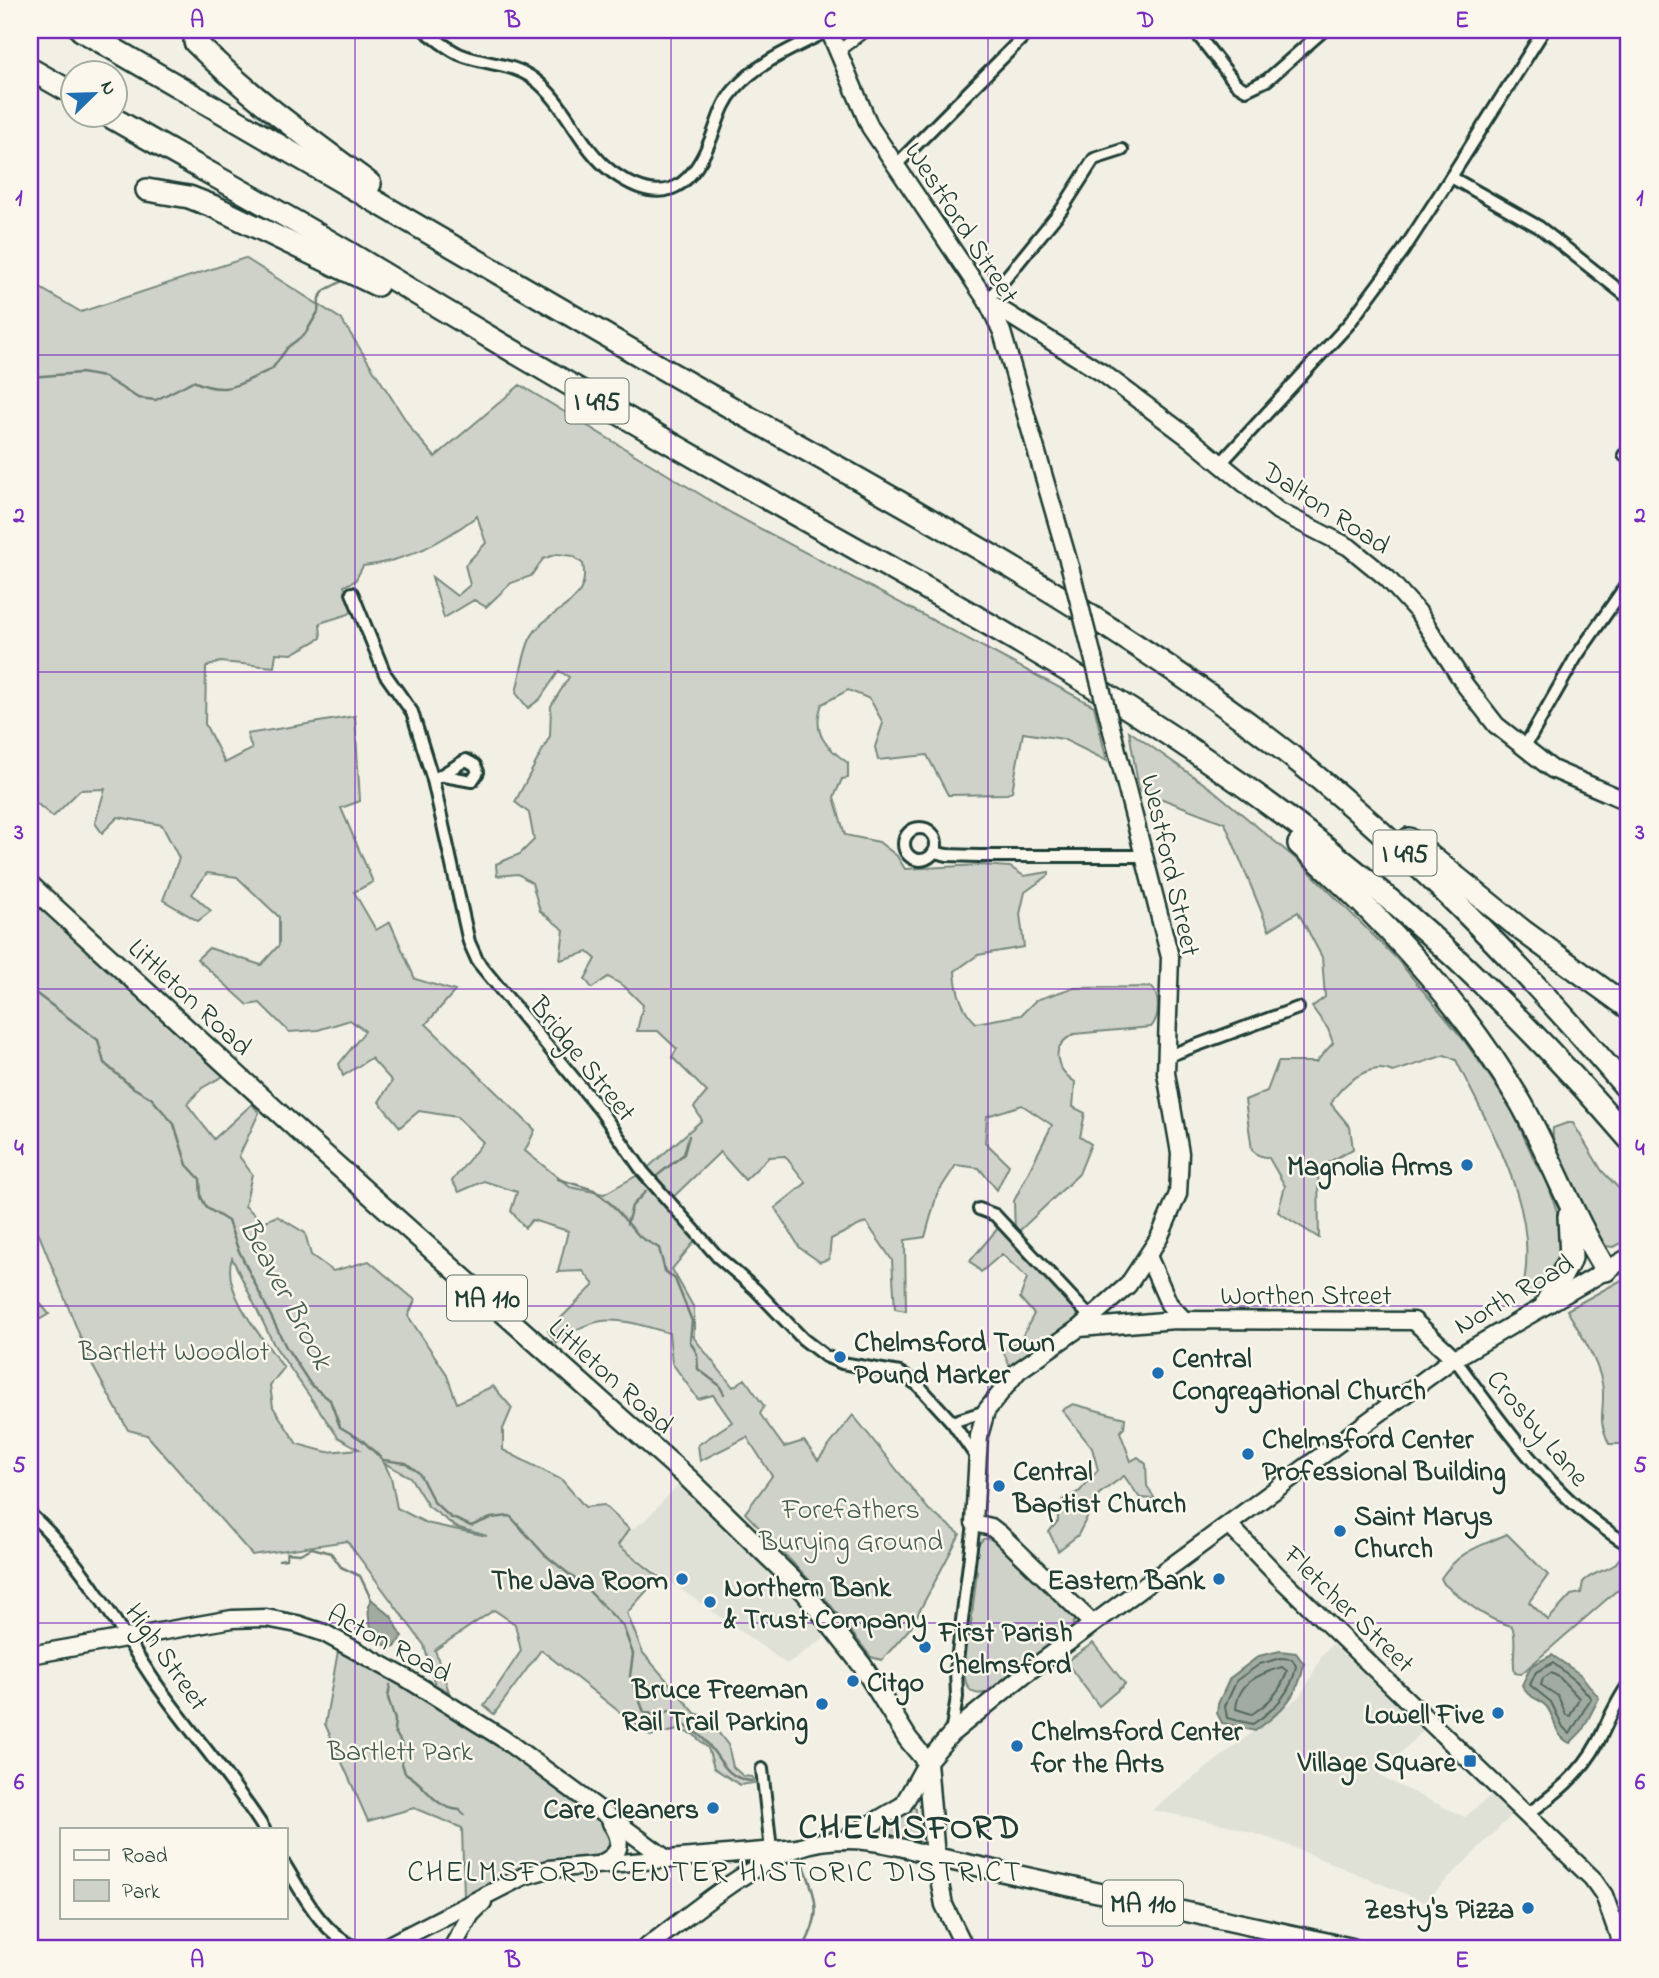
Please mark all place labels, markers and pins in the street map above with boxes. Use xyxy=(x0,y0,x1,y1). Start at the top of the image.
place label: Magnolia Arms xyxy=(1287,1148,1453,1190)
marker: Magnolia Arms xyxy=(1459,1157,1475,1173)
place label: Chelmsford Town Pound Marker xyxy=(854,1324,1055,1397)
place label: Central Congregational Church xyxy=(1172,1340,1426,1414)
marker: Chelmsford Town Pound Marker xyxy=(832,1349,848,1365)
marker: Central Congregational Church xyxy=(1150,1365,1166,1381)
place label: Chelmsford Center Professional Building xyxy=(1262,1421,1506,1495)
marker: Chelmsford Center Professional Building xyxy=(1240,1446,1256,1462)
place label: Central Baptist Church xyxy=(1011,1453,1186,1526)
marker: Central Baptist Church xyxy=(991,1478,1007,1494)
place label: Saint Marys Church xyxy=(1354,1498,1493,1571)
marker: Saint Marys Church xyxy=(1332,1523,1348,1539)
place label: The Java Room xyxy=(491,1562,668,1603)
place label: Eastern Bank xyxy=(1047,1562,1206,1603)
place label: Northern Bank & Trust Company xyxy=(723,1569,927,1642)
marker: The Java Room xyxy=(674,1571,690,1587)
marker: Eastern Bank xyxy=(1211,1571,1227,1587)
marker: Northern Bank & Trust Company xyxy=(702,1594,718,1610)
place label: First Parish Chelmsford xyxy=(937,1614,1072,1687)
marker: First Parish Chelmsford xyxy=(917,1639,933,1655)
place label: Citgo xyxy=(867,1664,924,1706)
place label: Bruce Freeman Rail Trail Parking xyxy=(622,1671,808,1745)
marker: Citgo xyxy=(845,1673,861,1689)
marker: Bruce Freeman Rail Trail Parking xyxy=(814,1696,830,1712)
place label: Lowell Five xyxy=(1364,1696,1485,1737)
marker: Lowell Five xyxy=(1490,1705,1506,1721)
place label: Chelmsford Center for the Arts xyxy=(1030,1713,1244,1786)
marker: Chelmsford Center for the Arts xyxy=(1009,1738,1025,1754)
place label: Village Square xyxy=(1297,1744,1457,1786)
marker: Village Square xyxy=(1462,1753,1478,1769)
place label: Care Cleaners xyxy=(543,1791,699,1832)
marker: Care Cleaners xyxy=(705,1800,721,1816)
place label: Zesty's Pizza xyxy=(1364,1891,1514,1932)
marker: Zesty's Pizza xyxy=(1520,1900,1536,1916)

